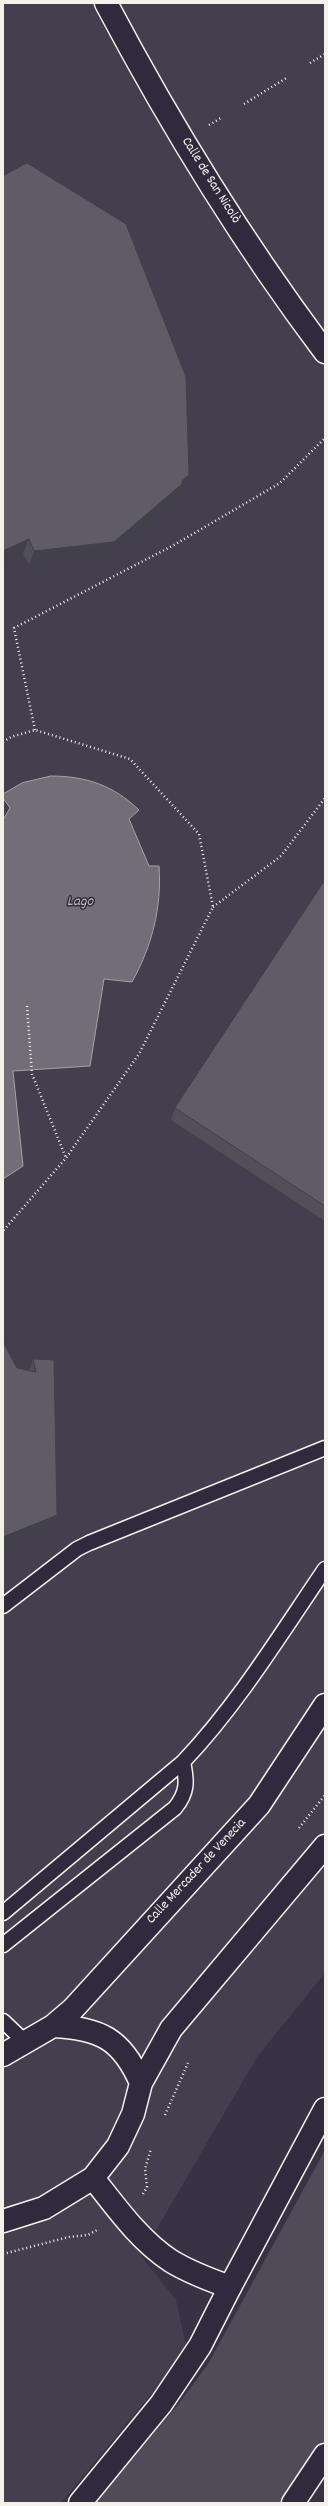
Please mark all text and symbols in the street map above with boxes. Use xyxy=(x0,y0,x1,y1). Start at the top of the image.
street label: Calle de San Nicolò xyxy=(177,135,243,227)
water label: Lago xyxy=(67,894,93,912)
street label: Calle Mercader de Venecia xyxy=(144,1816,250,1928)

